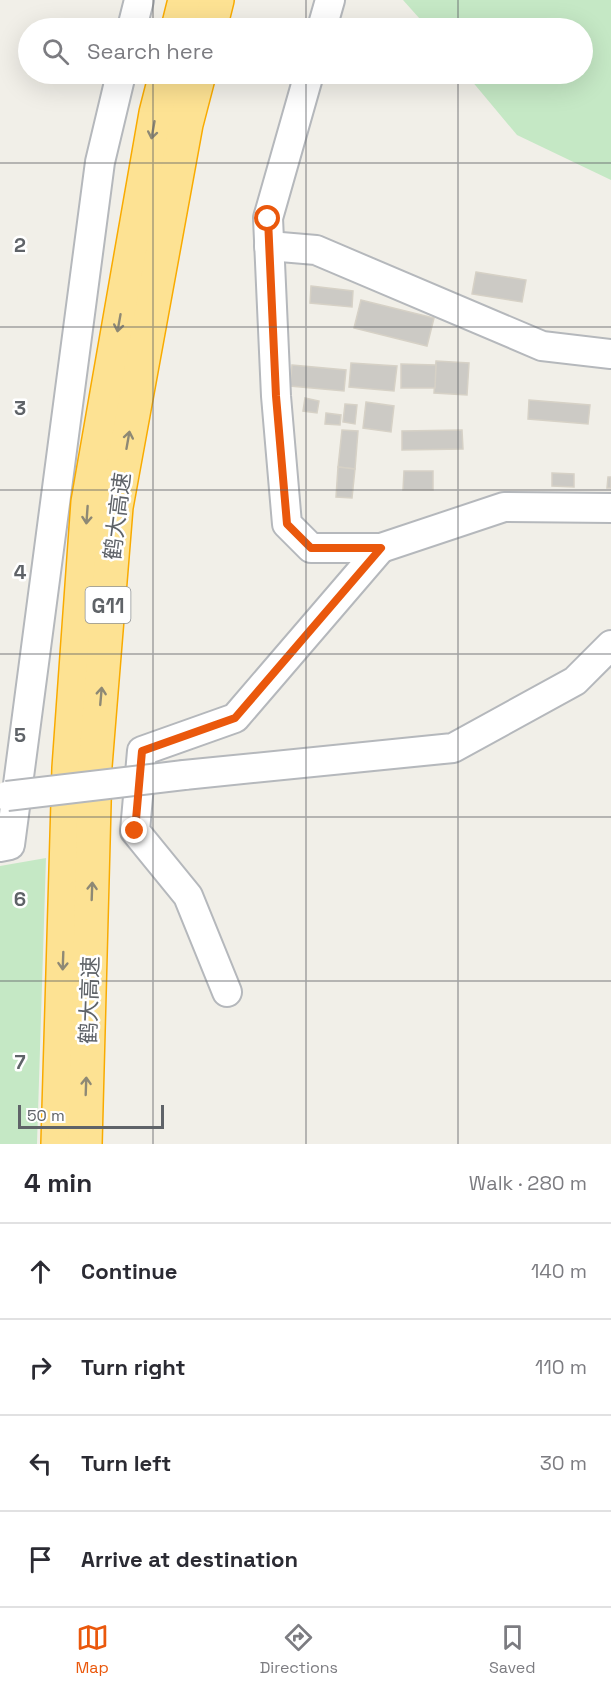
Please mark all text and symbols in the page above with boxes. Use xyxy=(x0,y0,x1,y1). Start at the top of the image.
search box xyxy=(18,18,593,84)
icon: search xyxy=(39,35,72,68)
text: Search here xyxy=(87,37,214,65)
one-way arrow xyxy=(147,120,158,140)
route start xyxy=(254,205,280,231)
text: 2 xyxy=(14,232,26,258)
one-way arrow xyxy=(114,312,125,332)
text: 3 xyxy=(14,395,26,421)
one-way arrow xyxy=(123,430,134,450)
street label: 鹤大高速 xyxy=(98,471,136,561)
one-way arrow xyxy=(82,504,93,524)
text: 4 xyxy=(14,559,27,585)
road number: G11 xyxy=(86,587,130,623)
one-way arrow xyxy=(96,686,107,706)
text: 5 xyxy=(14,722,26,748)
route end xyxy=(121,817,147,843)
one-way arrow xyxy=(86,881,97,901)
text: 6 xyxy=(14,886,26,912)
one-way arrow xyxy=(57,951,69,971)
street label: 鹤大高速 xyxy=(73,956,105,1044)
text: 7 xyxy=(14,1049,26,1075)
one-way arrow xyxy=(81,1076,92,1096)
scale bar xyxy=(18,1102,164,1130)
text: 50 m xyxy=(27,1105,65,1126)
text: 4 min xyxy=(24,1166,92,1200)
text: Walk · 280 m xyxy=(469,1170,587,1196)
icon: ahead xyxy=(24,1255,57,1288)
text: Continue xyxy=(81,1257,177,1285)
text: 140 m xyxy=(531,1258,587,1284)
icon: right xyxy=(24,1351,57,1384)
text: Turn right xyxy=(81,1353,186,1381)
text: 110 m xyxy=(535,1354,587,1380)
icon: left xyxy=(24,1447,57,1480)
text: Turn left xyxy=(81,1449,171,1477)
text: 30 m xyxy=(540,1450,587,1476)
icon: arrive xyxy=(24,1543,57,1576)
text: Arrive at destination xyxy=(81,1545,298,1573)
tab: Map xyxy=(75,1621,109,1678)
tab: Directions xyxy=(260,1621,338,1678)
tab: Saved xyxy=(489,1621,536,1678)

